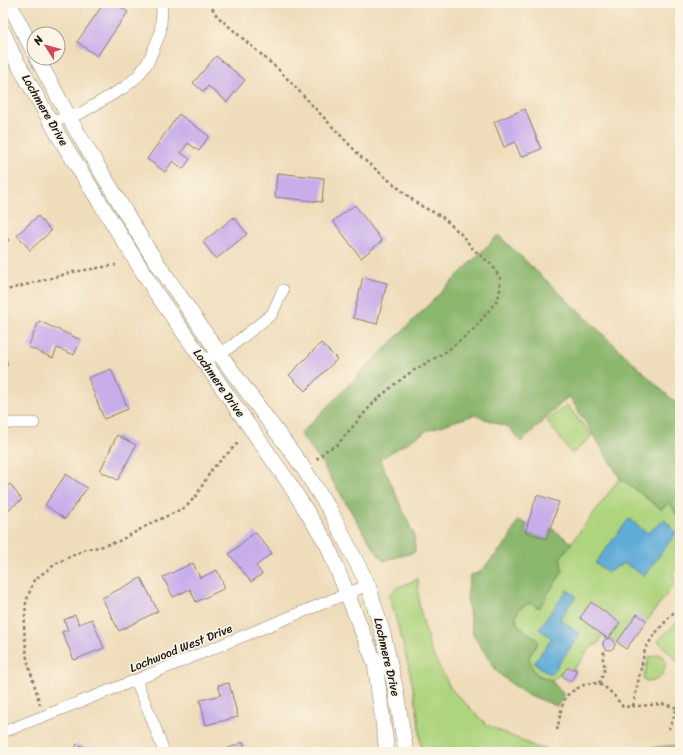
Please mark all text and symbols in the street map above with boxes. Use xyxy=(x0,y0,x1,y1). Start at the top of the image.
north arrow xyxy=(26,26,66,66)
text: N xyxy=(28,31,48,50)
street label: Lochmere Drive xyxy=(15,70,75,150)
street label: Lochmere Drive xyxy=(187,344,251,422)
street label: Lochmere Drive xyxy=(367,615,407,699)
street label: Lochwood West Drive xyxy=(126,617,236,679)

